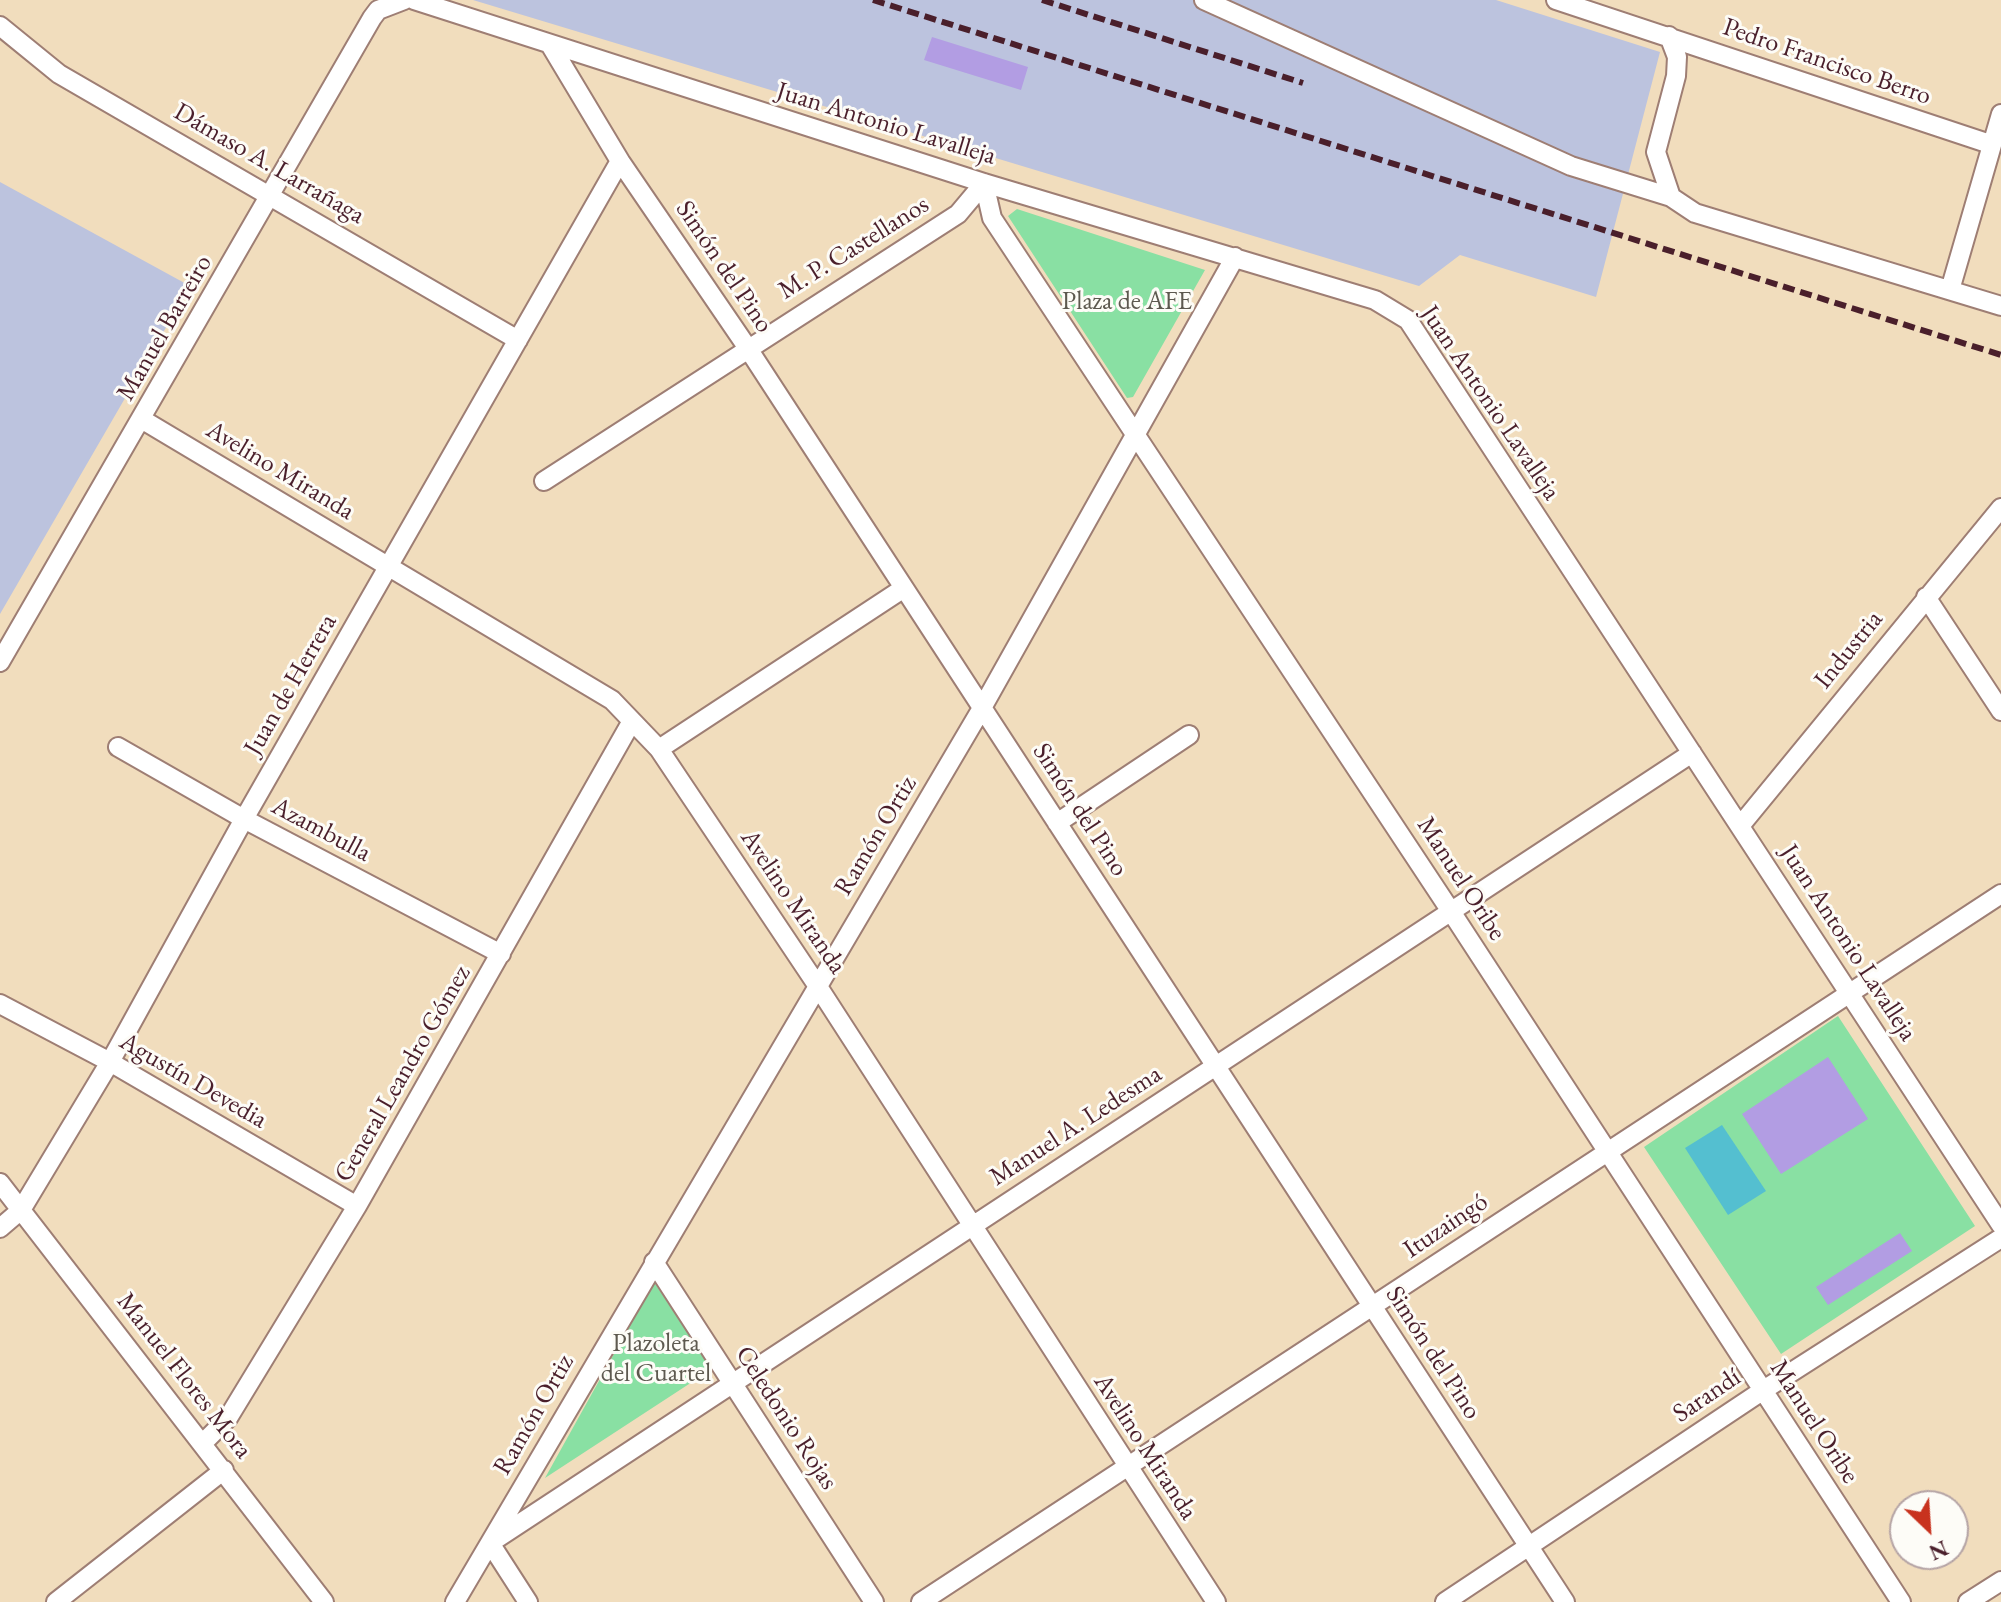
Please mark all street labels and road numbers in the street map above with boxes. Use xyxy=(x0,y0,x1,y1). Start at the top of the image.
street label: Pedro Francisco Berro xyxy=(1719,12,1935,112)
street label: Juan Antonio Lavalleja xyxy=(772,76,1000,172)
street label: Dámaso A. Larrañaga xyxy=(168,97,370,231)
street label: M. P. Castellanos xyxy=(773,189,935,307)
street label: Simón del Pino xyxy=(668,195,780,339)
street label: Manuel Barreiro xyxy=(111,249,219,407)
street label: Juan Antonio Lavalleja xyxy=(1413,300,1567,506)
street label: Avelino Miranda xyxy=(200,414,360,528)
street label: Industria xyxy=(1808,605,1890,695)
street label: Juan de Herrera xyxy=(238,609,344,761)
street label: Simón del Pino xyxy=(1025,738,1135,882)
street label: Ramón Ortiz xyxy=(828,771,924,901)
street label: Azambulla xyxy=(266,791,376,869)
street label: Manuel Oribe xyxy=(1410,811,1512,947)
street label: Avelino Miranda xyxy=(733,824,853,980)
street label: Juan Antonio Lavalleja xyxy=(1773,839,1923,1047)
street label: General Leandro Gómez xyxy=(328,960,478,1188)
street label: Agustín Devedia xyxy=(114,1026,272,1136)
street label: Manuel A. Ledesma xyxy=(984,1059,1168,1193)
street label: Ituzaingó xyxy=(1398,1186,1494,1266)
street label: Simón del Pino xyxy=(1378,1281,1488,1425)
street label: Manuel Flores Mora xyxy=(110,1287,258,1465)
street label: Celedonio Rojas xyxy=(728,1340,844,1496)
street label: Ramón Ortiz xyxy=(487,1349,581,1481)
street label: Manuel Oribe xyxy=(1763,1354,1865,1490)
street label: Sarandí xyxy=(1667,1362,1747,1430)
street label: Avelino Miranda xyxy=(1086,1368,1204,1526)

